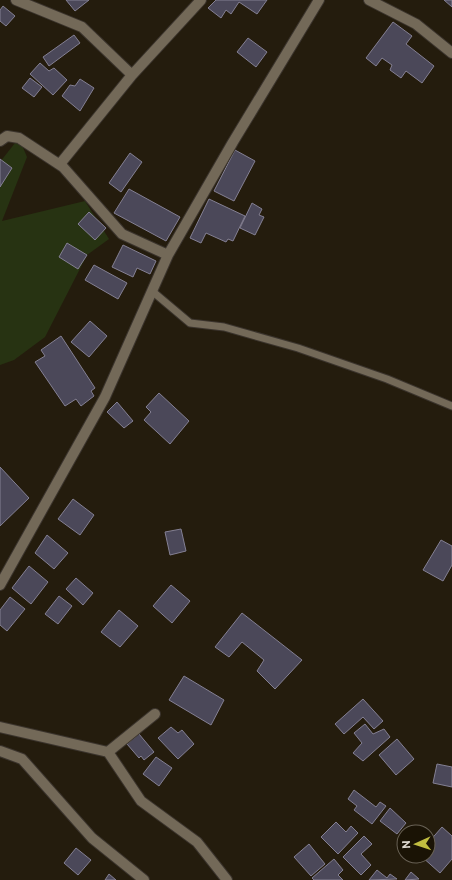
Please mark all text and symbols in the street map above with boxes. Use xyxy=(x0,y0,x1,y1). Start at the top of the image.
north arrow xyxy=(396,824,436,864)
text: N xyxy=(399,840,412,849)

